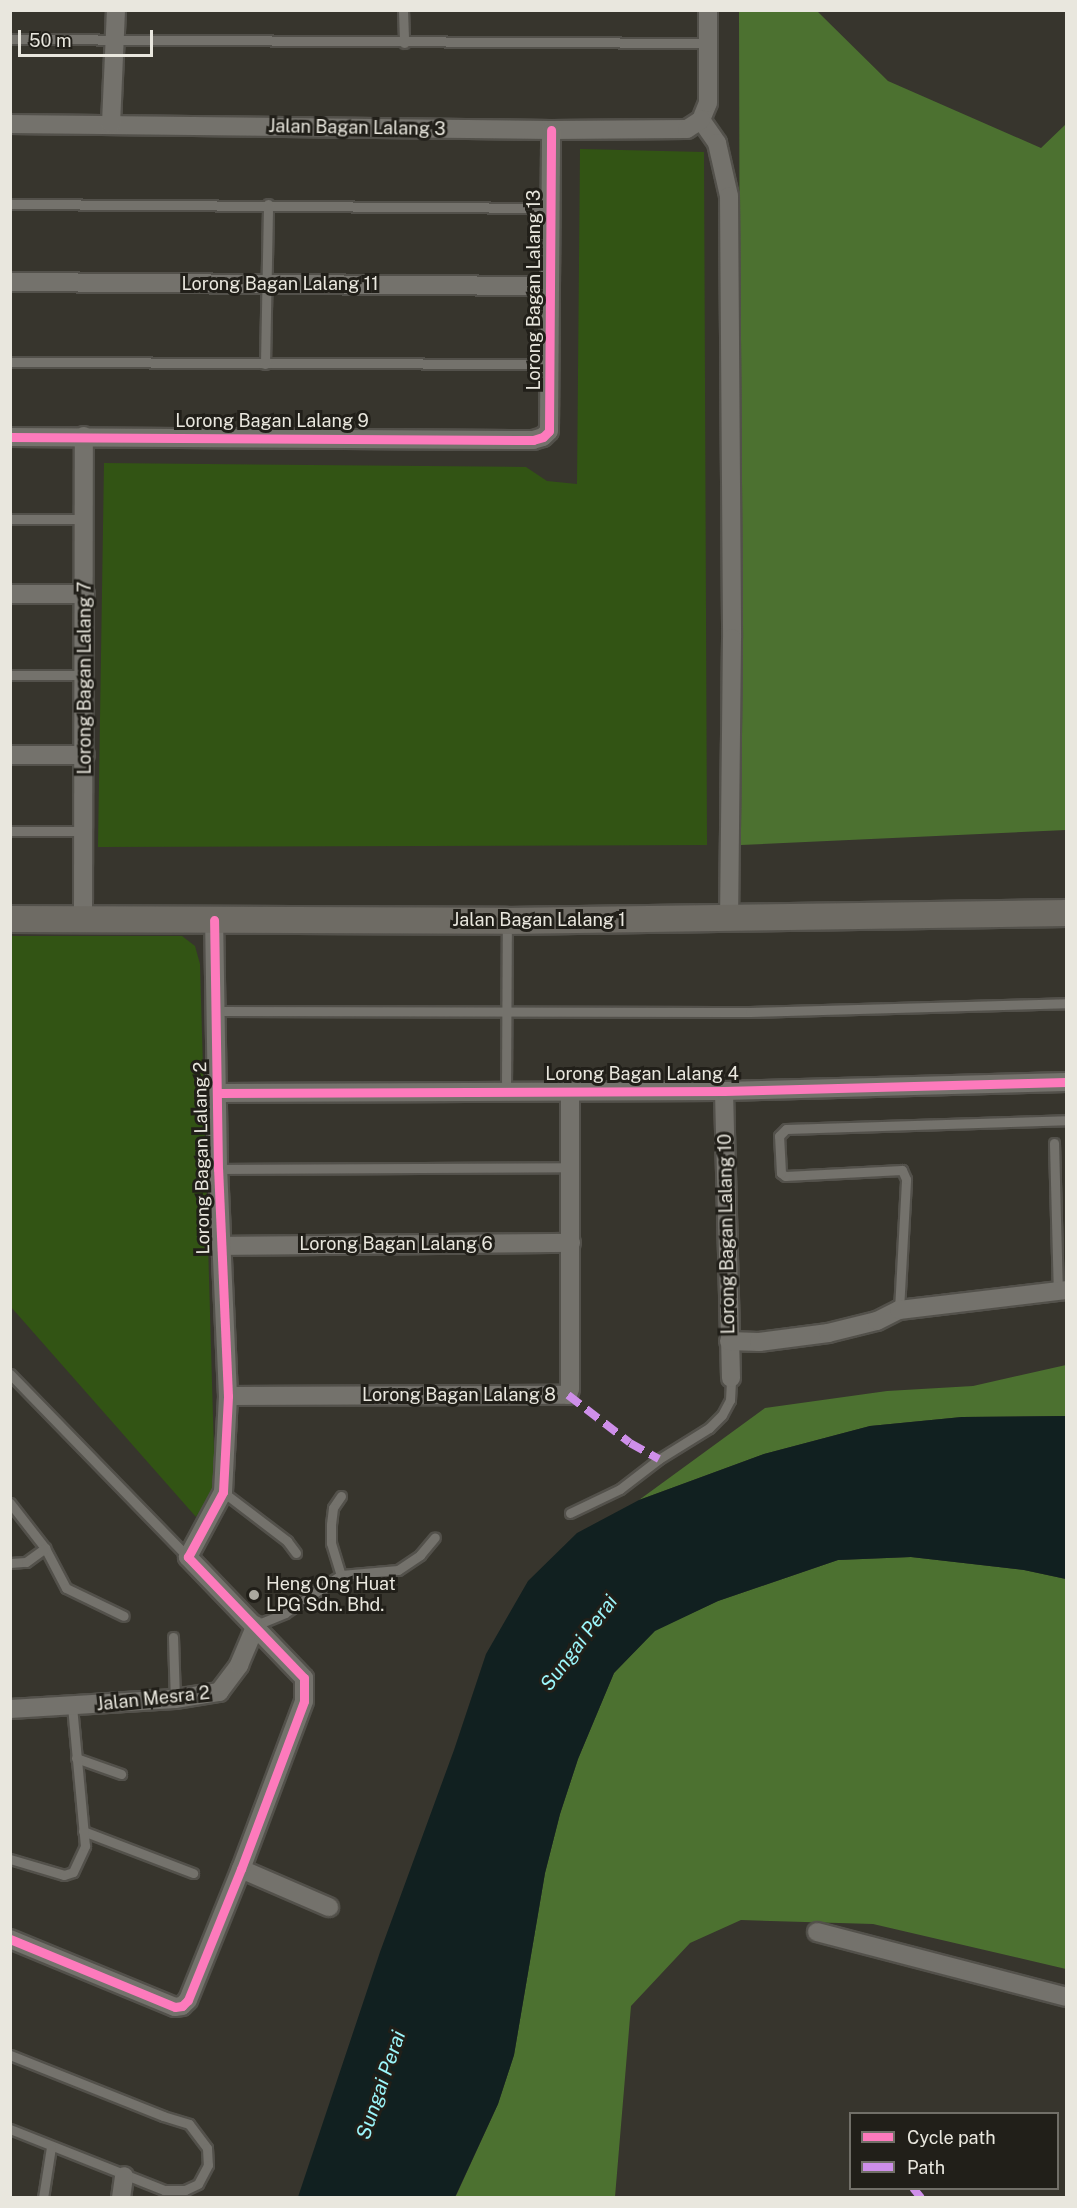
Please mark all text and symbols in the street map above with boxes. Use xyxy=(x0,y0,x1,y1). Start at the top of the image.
scale bar xyxy=(21,18,156,56)
text: 50 m xyxy=(29,30,72,51)
street label: Jalan Bagan Lalang 3 xyxy=(268,116,446,140)
street label: Lorong Bagan Lalang 13 xyxy=(523,190,545,390)
street label: Lorong Bagan Lalang 11 xyxy=(182,273,378,295)
street label: Lorong Bagan Lalang 9 xyxy=(175,410,369,432)
street label: Lorong Bagan Lalang 7 xyxy=(74,581,96,775)
street label: Jalan Bagan Lalang 1 xyxy=(452,909,626,931)
street label: Lorong Bagan Lalang 2 xyxy=(190,1061,214,1255)
street label: Lorong Bagan Lalang 4 xyxy=(545,1063,739,1085)
street label: Lorong Bagan Lalang 10 xyxy=(714,1134,740,1334)
street label: Lorong Bagan Lalang 6 xyxy=(299,1233,493,1255)
street label: Lorong Bagan Lalang 8 xyxy=(362,1384,556,1406)
place label: Heng Ong Huat LPG Sdn. Bhd. xyxy=(266,1574,396,1616)
marker: Heng Ong Huat LPG Sdn. Bhd. xyxy=(247,1588,261,1602)
water label: Sungai Perai xyxy=(535,1591,623,1695)
street label: Jalan Mesra 2 xyxy=(95,1682,211,1716)
water label: Sungai Perai xyxy=(351,2028,411,2142)
legend xyxy=(849,2112,1059,2190)
text: Cycle path xyxy=(907,2127,996,2148)
text: Path xyxy=(907,2157,945,2178)

